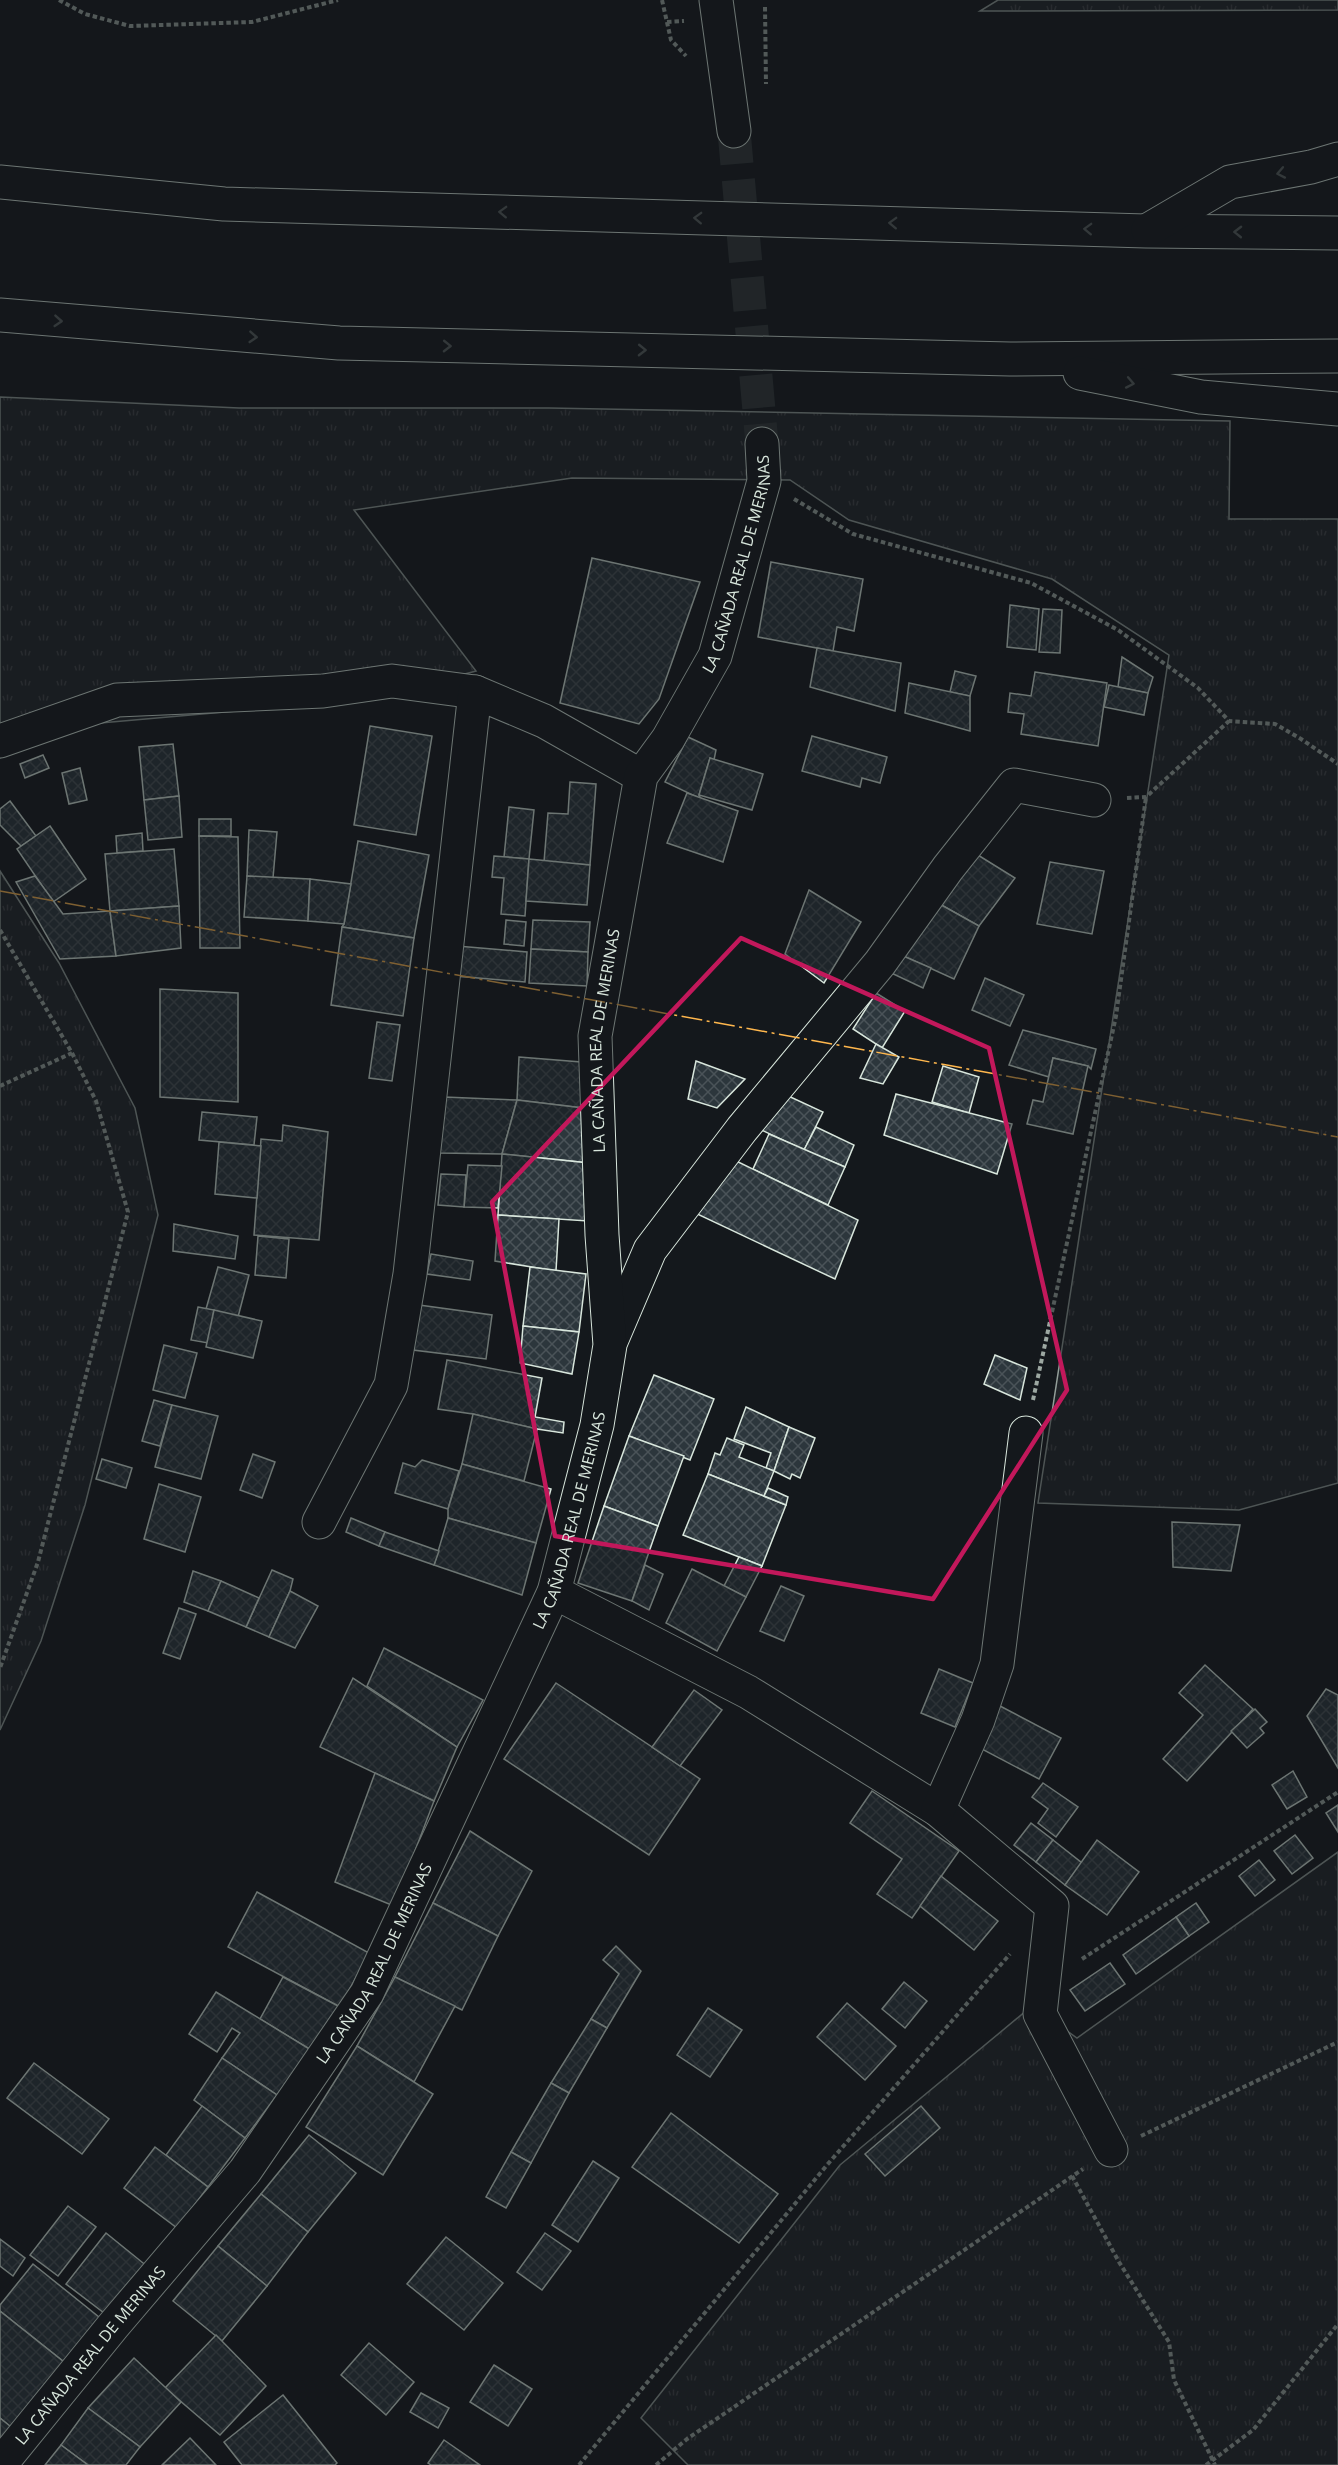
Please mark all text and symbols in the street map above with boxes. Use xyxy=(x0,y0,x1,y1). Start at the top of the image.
one-way arrow xyxy=(1276,166,1286,179)
one-way arrow xyxy=(498,206,507,218)
one-way arrow xyxy=(693,211,702,224)
one-way arrow xyxy=(888,217,897,230)
one-way arrow xyxy=(1083,223,1092,235)
one-way arrow xyxy=(1233,226,1242,238)
one-way arrow xyxy=(54,314,63,327)
one-way arrow xyxy=(248,330,257,343)
one-way arrow xyxy=(443,339,452,352)
one-way arrow xyxy=(638,344,647,356)
one-way arrow xyxy=(1124,376,1134,389)
street label: LA CAÑADA REAL DE MERINAS xyxy=(697,454,775,677)
street label: LA CAÑADA REAL DE MERINAS xyxy=(584,927,625,1153)
street label: LA CAÑADA REAL DE MERINAS xyxy=(527,1410,610,1633)
street label: LA CAÑADA REAL DE MERINAS xyxy=(311,1859,437,2068)
street label: LA CAÑADA REAL DE MERINAS xyxy=(10,2261,171,2449)

